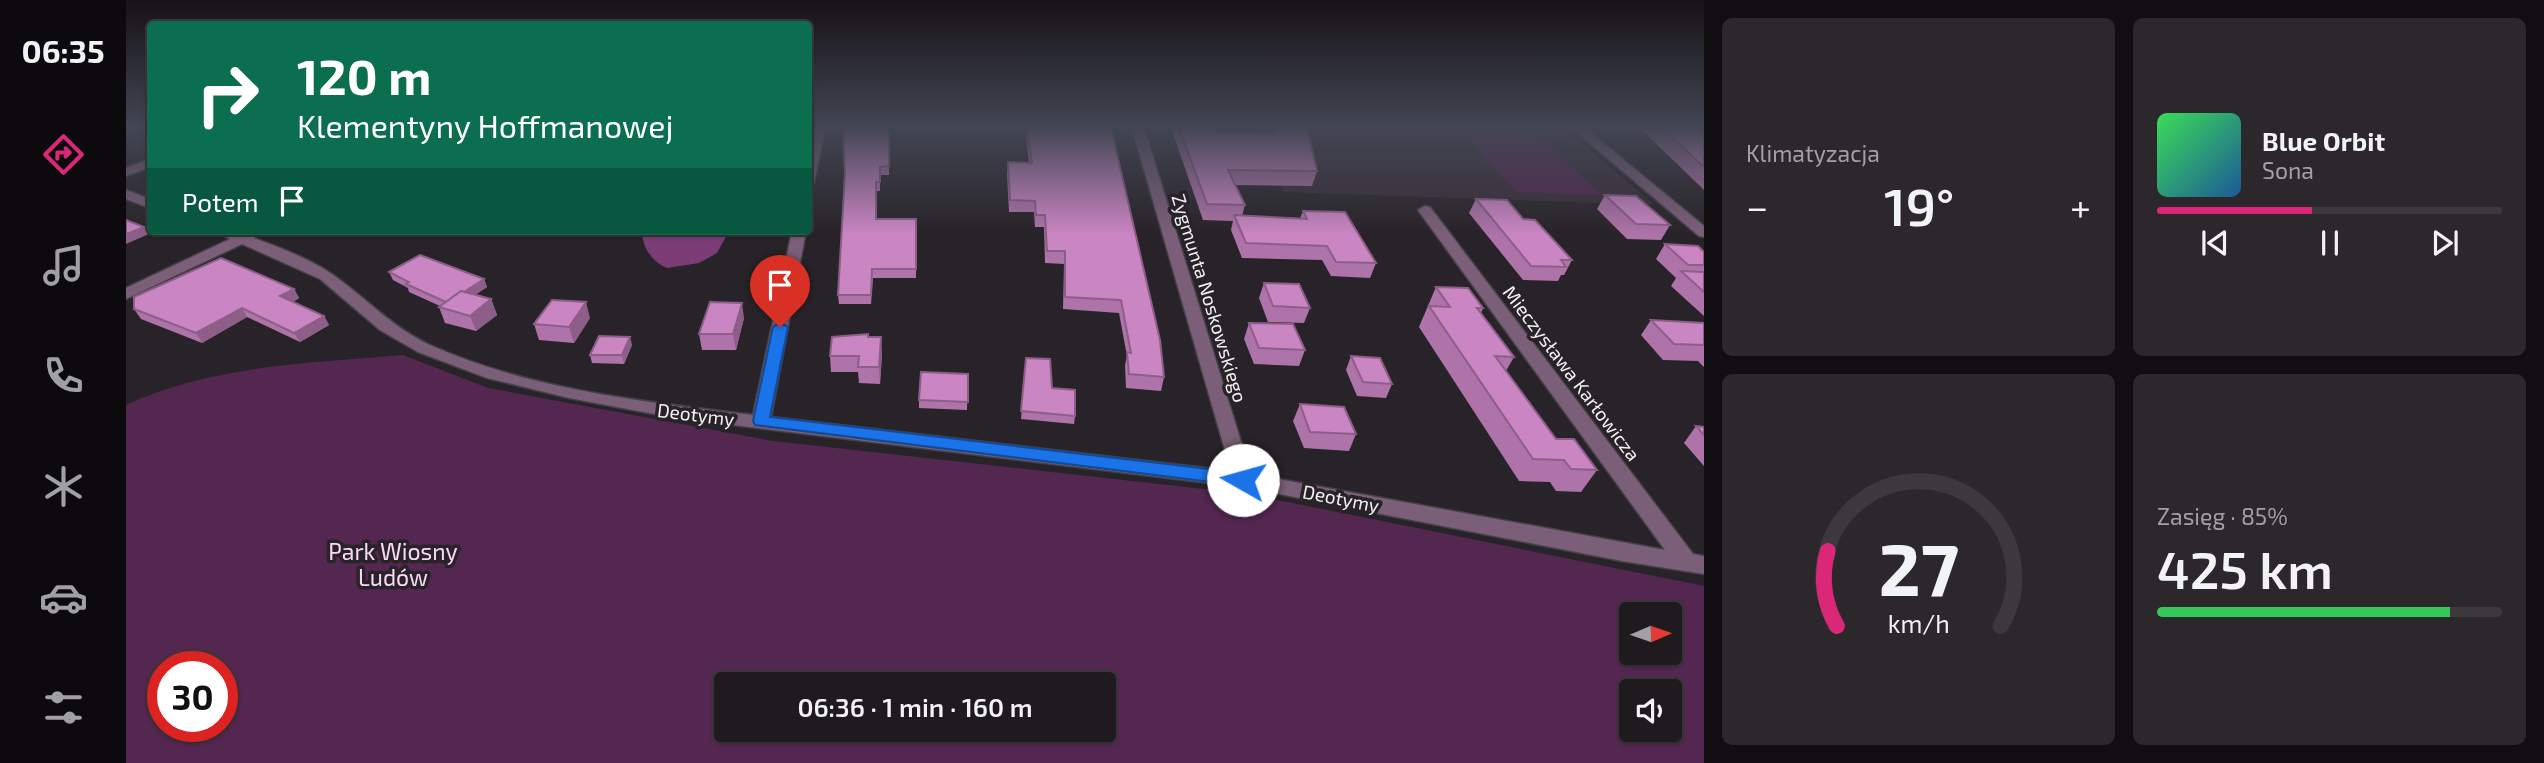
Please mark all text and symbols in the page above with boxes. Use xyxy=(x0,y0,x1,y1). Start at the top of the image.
text: 06:35 xyxy=(21,31,105,69)
text: 120 m xyxy=(297,46,431,105)
icon: right xyxy=(182,49,273,140)
text: Klementyny Hoffmanowej xyxy=(297,106,673,144)
text: Blue Orbit xyxy=(2262,125,2385,156)
icon: directions xyxy=(39,130,88,179)
text: Klimatyzacja xyxy=(1746,139,1880,167)
text: Sona xyxy=(2262,156,2314,184)
text: 19° xyxy=(1884,174,1954,236)
icon: arrive xyxy=(273,182,311,220)
text: − xyxy=(1746,183,1768,229)
text: + xyxy=(2070,183,2091,229)
text: Potem xyxy=(182,186,259,217)
street label: Zygmunta Noskowskiego xyxy=(1167,191,1253,405)
icon: previous xyxy=(2196,224,2234,262)
icon: pause xyxy=(2311,224,2349,262)
icon: next xyxy=(2426,224,2464,262)
icon: music xyxy=(39,241,88,290)
pin xyxy=(750,255,810,327)
icon: arrive xyxy=(761,266,799,304)
street label: Mieczysława Karłowicza xyxy=(1499,281,1645,465)
icon: phone xyxy=(39,351,88,400)
street label: Deotymy xyxy=(656,398,736,430)
position arrow xyxy=(1206,443,1280,517)
icon: climate xyxy=(39,462,88,511)
street label: Deotymy xyxy=(1301,479,1381,517)
text: Zasięg · 85% xyxy=(2157,502,2288,530)
text: 27 xyxy=(1878,523,1959,611)
park label: Park Wiosny Ludów xyxy=(328,537,458,591)
text: 425 km xyxy=(2157,537,2333,599)
icon: car xyxy=(39,573,88,622)
north arrow xyxy=(1619,602,1682,665)
map controls xyxy=(1619,602,1682,742)
text: km/h xyxy=(1887,607,1950,637)
speed limit sign: 30 xyxy=(147,651,238,742)
button: sound xyxy=(1619,679,1682,742)
icon: filters xyxy=(39,683,88,732)
text: 06:36 · 1 min · 160 m xyxy=(797,691,1033,722)

